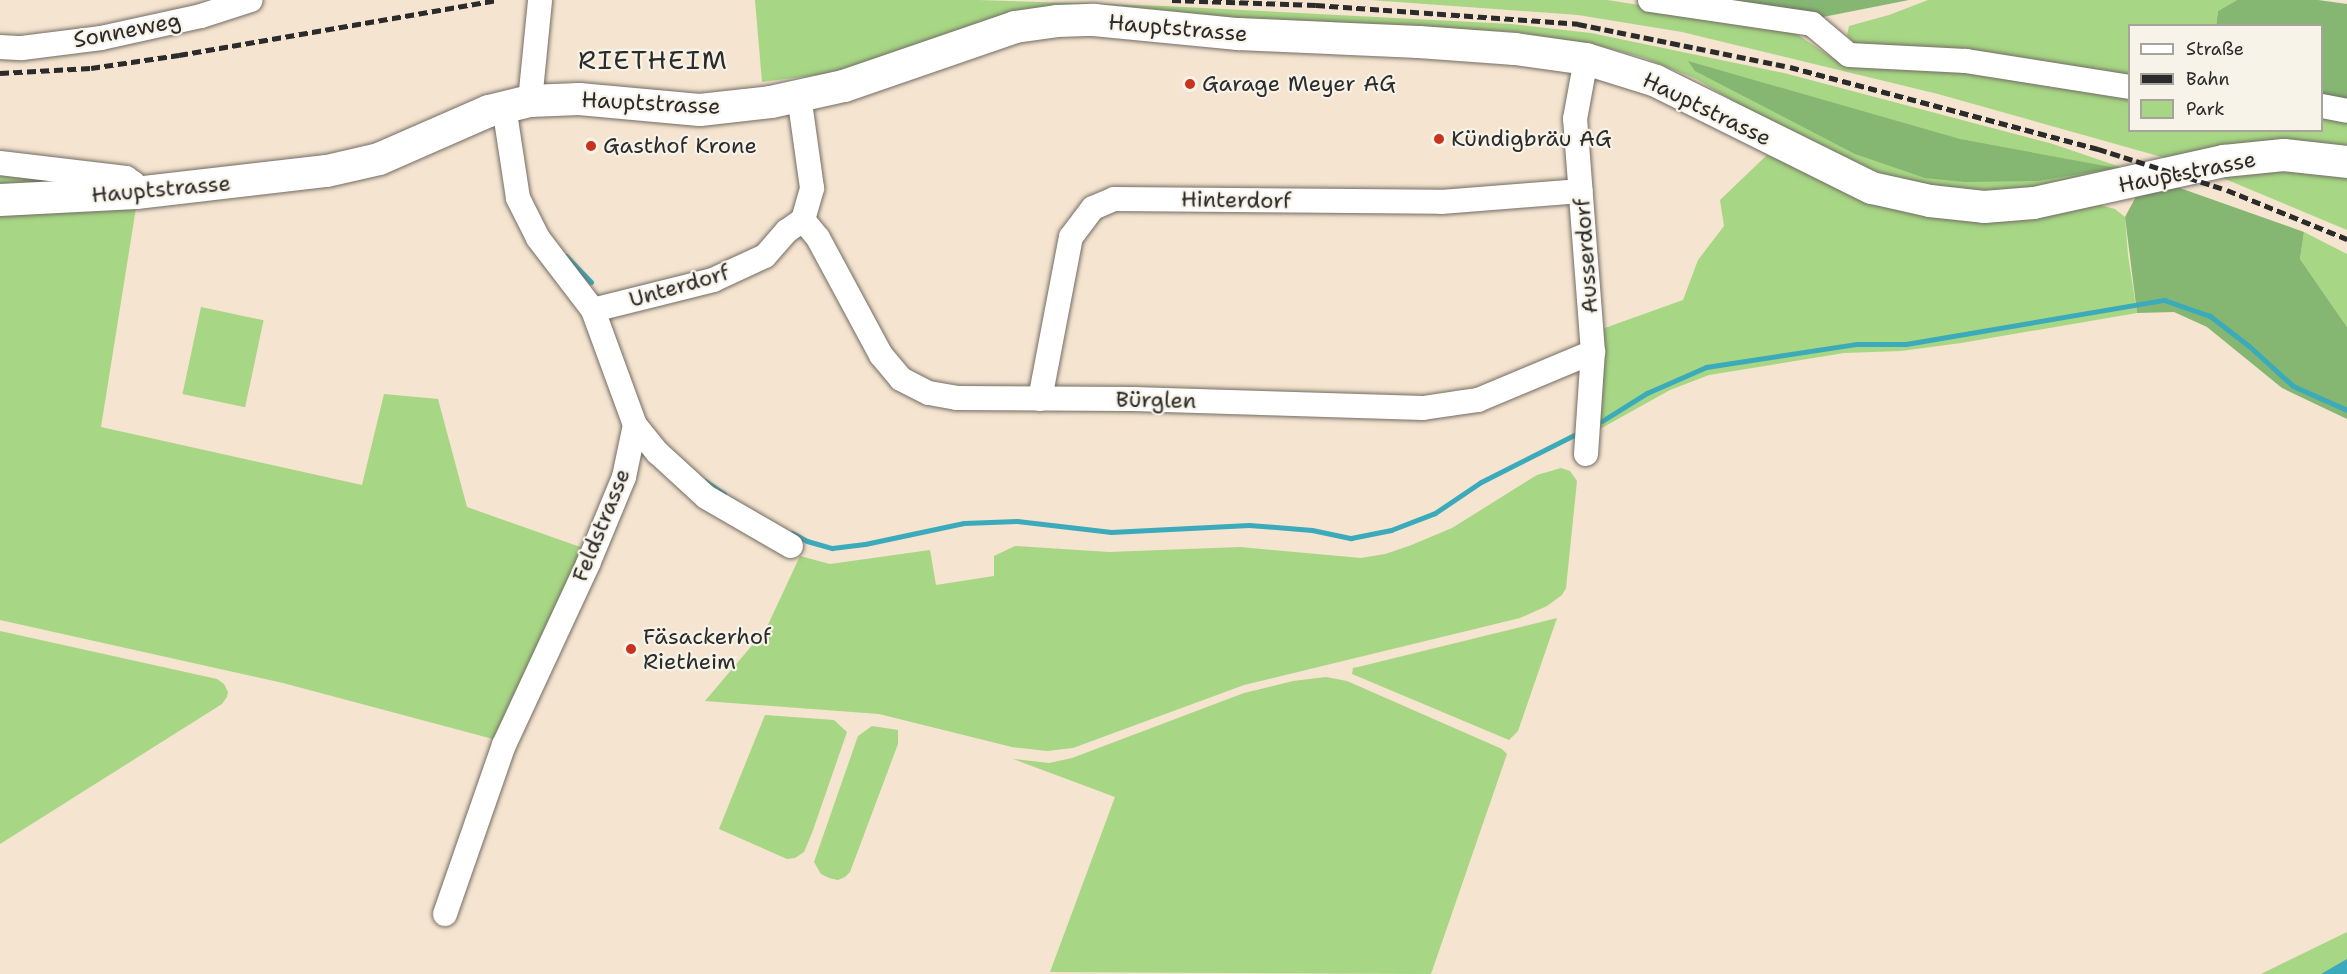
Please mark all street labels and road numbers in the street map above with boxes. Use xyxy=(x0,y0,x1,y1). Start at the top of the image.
street label: Sonneweg xyxy=(71,7,183,53)
street label: Hauptstrasse xyxy=(1107,9,1249,47)
street label: Hauptstrasse xyxy=(1638,67,1776,151)
street label: Hauptstrasse xyxy=(581,86,721,120)
street label: Hauptstrasse xyxy=(2116,146,2258,198)
street label: Hauptstrasse xyxy=(90,170,232,208)
street label: Hinterdorf xyxy=(1181,186,1291,214)
street label: Ausserdorf xyxy=(1569,197,1603,315)
street label: Unterdorf xyxy=(626,259,732,313)
street label: Bürglen xyxy=(1115,386,1197,414)
street label: Feldstrasse xyxy=(566,465,636,585)

